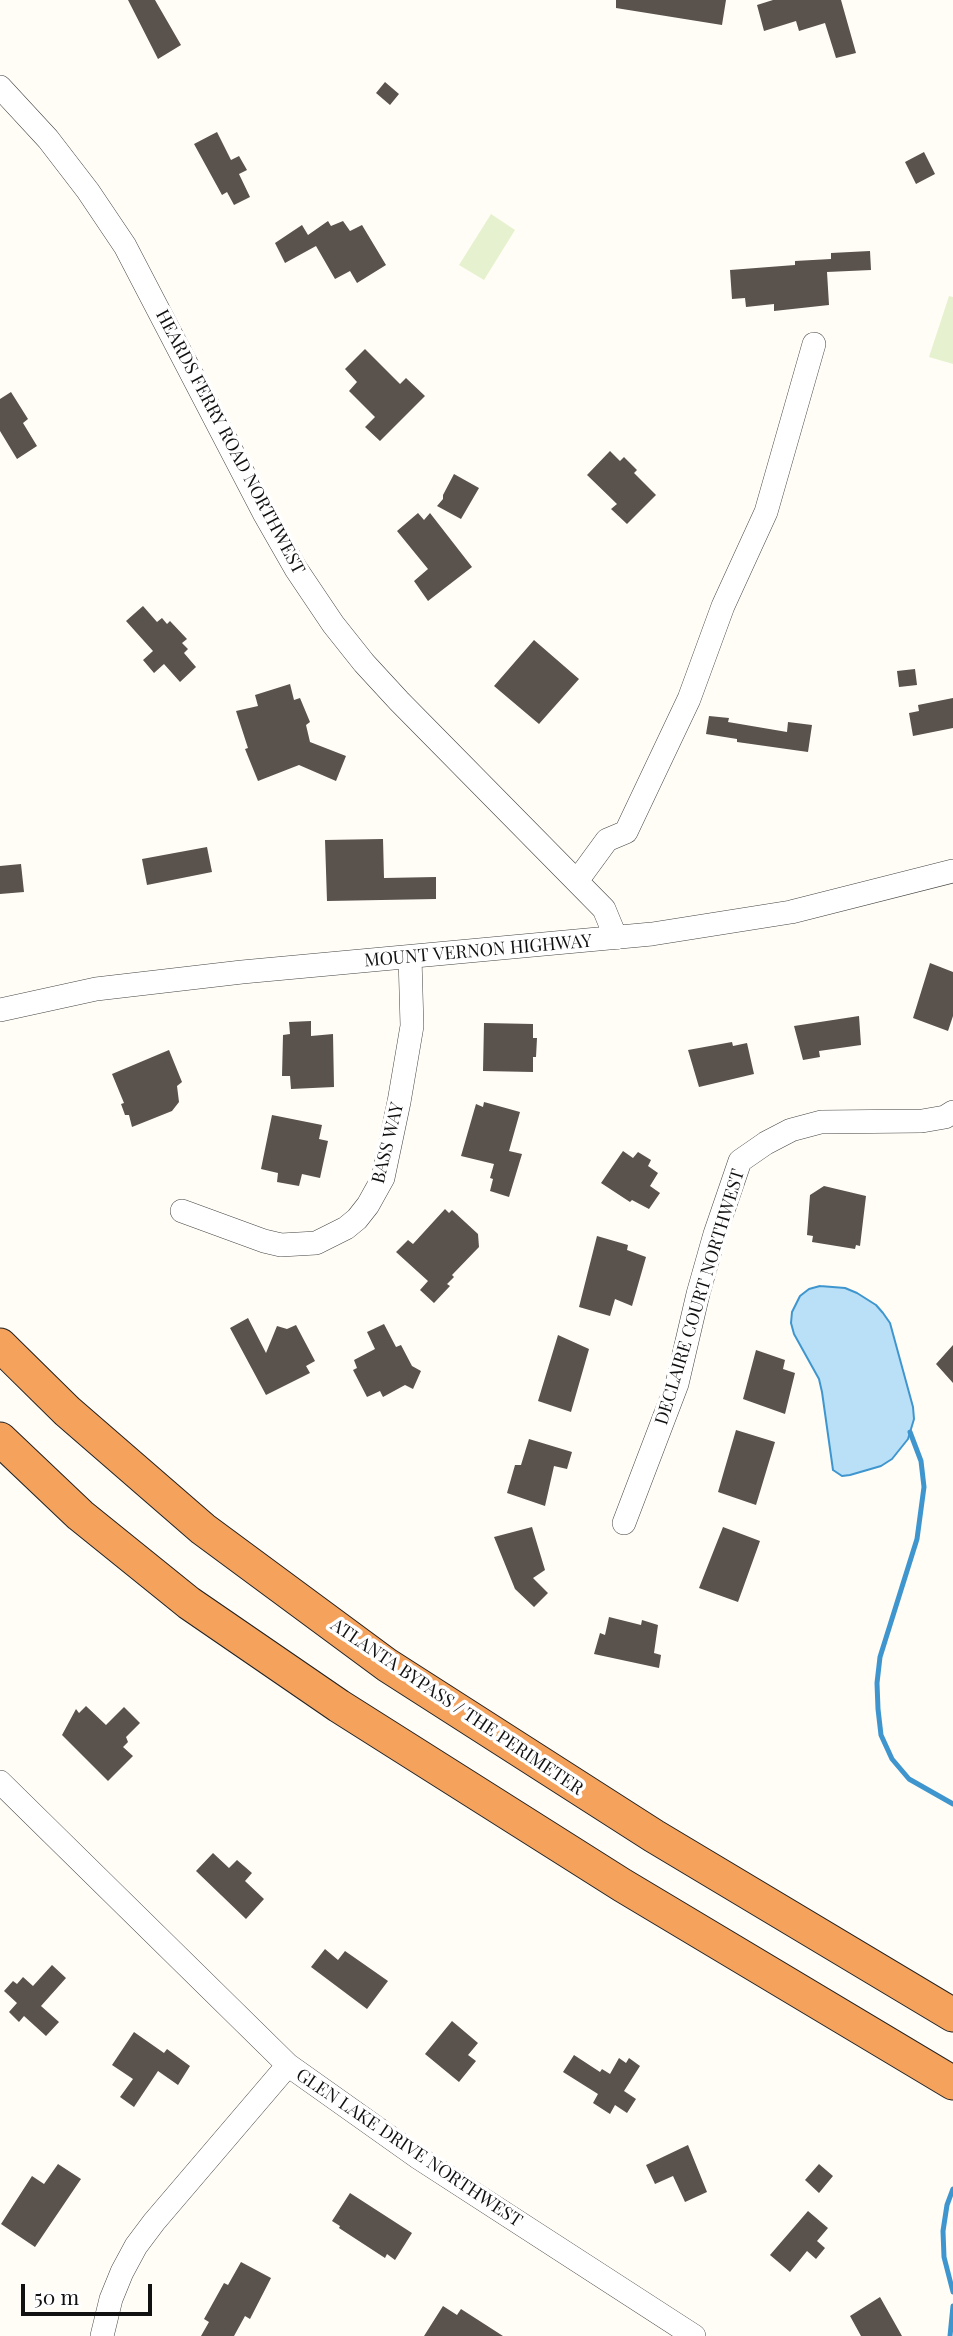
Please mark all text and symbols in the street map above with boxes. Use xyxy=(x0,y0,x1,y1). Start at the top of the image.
street label: HEARDS FERRY ROAD NORTHWEST xyxy=(151,306,309,578)
street label: MOUNT VERNON HIGHWAY xyxy=(363,930,593,972)
street label: BASS WAY xyxy=(368,1100,408,1186)
street label: DECLAIRE COURT NORTHWEST xyxy=(651,1166,749,1428)
street label: ATLANTA BYPASS / THE PERIMETER xyxy=(327,1614,587,1800)
street label: GLEN LAKE DRIVE NORTHWEST xyxy=(292,2064,526,2232)
scale bar xyxy=(24,2270,156,2314)
text: 50 m xyxy=(34,2282,79,2310)

